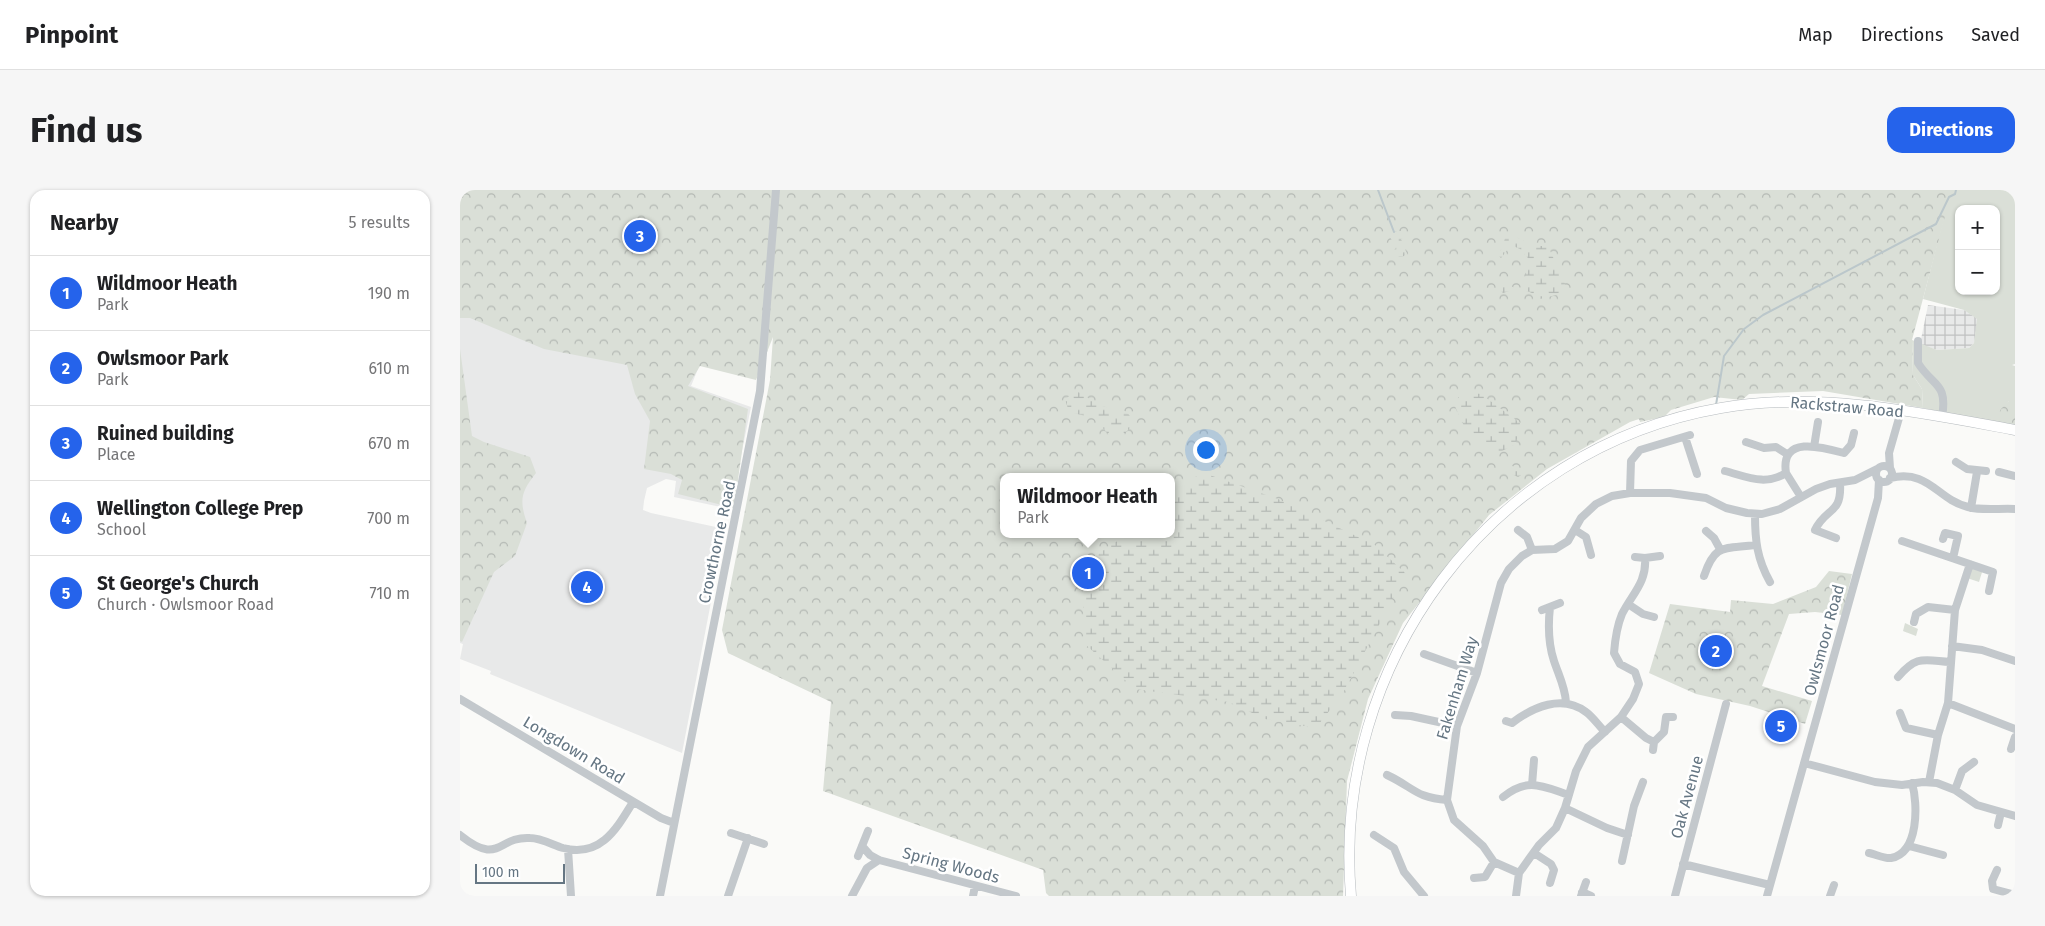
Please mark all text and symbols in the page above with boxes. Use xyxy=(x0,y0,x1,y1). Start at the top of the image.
text: Pinpoint xyxy=(25,21,118,49)
text: Map xyxy=(1798,24,1833,46)
text: Directions xyxy=(1861,24,1943,46)
text: Saved xyxy=(1971,24,2020,46)
button: Directions xyxy=(1887,107,2015,153)
text: Find us xyxy=(30,109,142,151)
map controls xyxy=(1955,205,2000,295)
button: + xyxy=(1955,205,2000,250)
text: Nearby xyxy=(50,210,118,236)
text: 5 results xyxy=(349,213,410,232)
pin: 3 xyxy=(624,217,656,255)
button: − xyxy=(1955,250,2000,295)
text: Wildmoor Heath xyxy=(97,272,237,295)
text: 1 xyxy=(62,284,70,303)
text: 190 m xyxy=(368,284,410,303)
text: Park xyxy=(97,295,129,314)
text: Owlsmoor Park xyxy=(97,347,228,370)
text: 2 xyxy=(62,359,70,378)
text: 610 m xyxy=(368,359,410,378)
text: Park xyxy=(97,370,129,389)
street label: Rackstraw Road xyxy=(1789,393,1905,421)
text: Ruined building xyxy=(97,422,234,445)
text: 3 xyxy=(62,434,70,453)
text: 670 m xyxy=(368,434,410,453)
your location xyxy=(1193,437,1219,463)
text: Place xyxy=(97,445,136,464)
popup xyxy=(1000,473,1175,538)
street label: Crowthorne Road xyxy=(695,479,739,605)
text: Wildmoor Heath xyxy=(1017,485,1158,508)
text: Wellington College Prep xyxy=(97,497,303,520)
text: Park xyxy=(1017,508,1049,527)
text: 4 xyxy=(61,509,71,528)
text: 700 m xyxy=(367,509,410,528)
text: School xyxy=(97,520,146,539)
pin: 1 xyxy=(1072,554,1104,592)
pin: 4 xyxy=(571,568,603,606)
text: St George's Church xyxy=(97,572,259,595)
street label: Owlsmoor Road xyxy=(1800,582,1848,698)
text: 5 xyxy=(62,584,70,603)
text: 710 m xyxy=(369,584,410,603)
text: Church · Owlsmoor Road xyxy=(97,595,274,614)
pin: 2 xyxy=(1700,632,1732,670)
street label: Fakenham Way xyxy=(1432,634,1482,742)
pin: 5 xyxy=(1765,707,1797,745)
street label: Longdown Road xyxy=(520,712,628,788)
street label: Oak Avenue xyxy=(1667,753,1707,841)
street label: Spring Woods xyxy=(900,843,1002,887)
scale bar xyxy=(475,861,565,884)
text: 100 m xyxy=(482,864,519,881)

